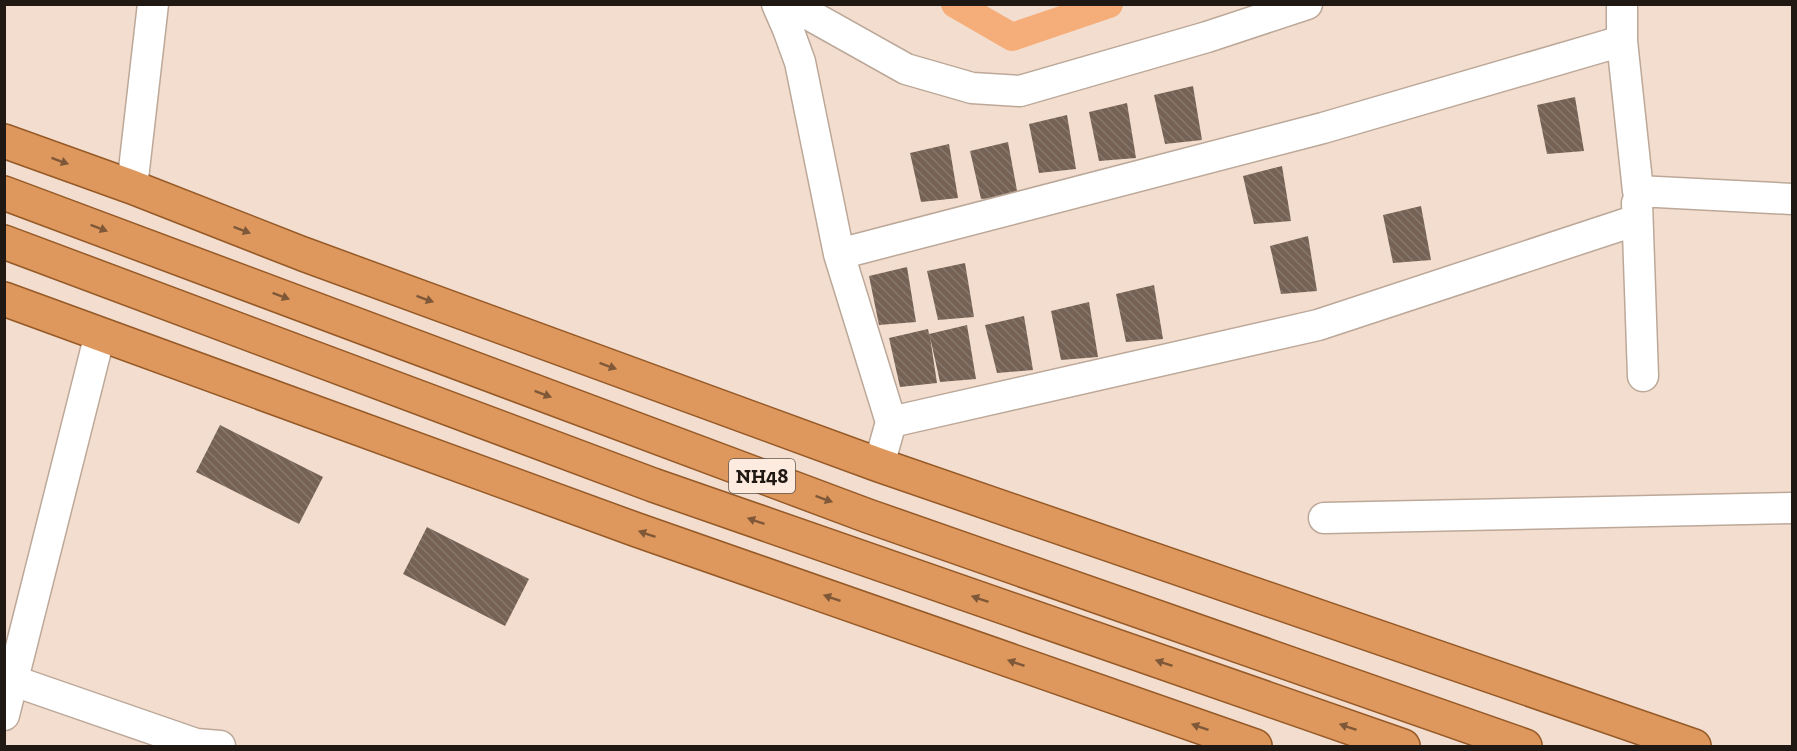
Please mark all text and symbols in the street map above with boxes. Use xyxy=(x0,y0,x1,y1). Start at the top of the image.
one-way arrow xyxy=(51,157,69,167)
one-way arrow xyxy=(90,223,108,233)
one-way arrow xyxy=(233,226,251,235)
one-way arrow xyxy=(272,292,290,302)
one-way arrow xyxy=(416,294,434,304)
one-way arrow xyxy=(599,361,617,371)
one-way arrow xyxy=(534,390,552,400)
road number: NH48 xyxy=(729,459,795,493)
one-way arrow xyxy=(815,494,833,504)
one-way arrow xyxy=(747,515,765,525)
one-way arrow xyxy=(638,528,656,538)
one-way arrow xyxy=(822,593,840,603)
one-way arrow xyxy=(971,593,989,603)
one-way arrow xyxy=(1006,657,1024,667)
one-way arrow xyxy=(1155,658,1173,667)
one-way arrow xyxy=(1191,722,1209,732)
one-way arrow xyxy=(1339,722,1357,732)

